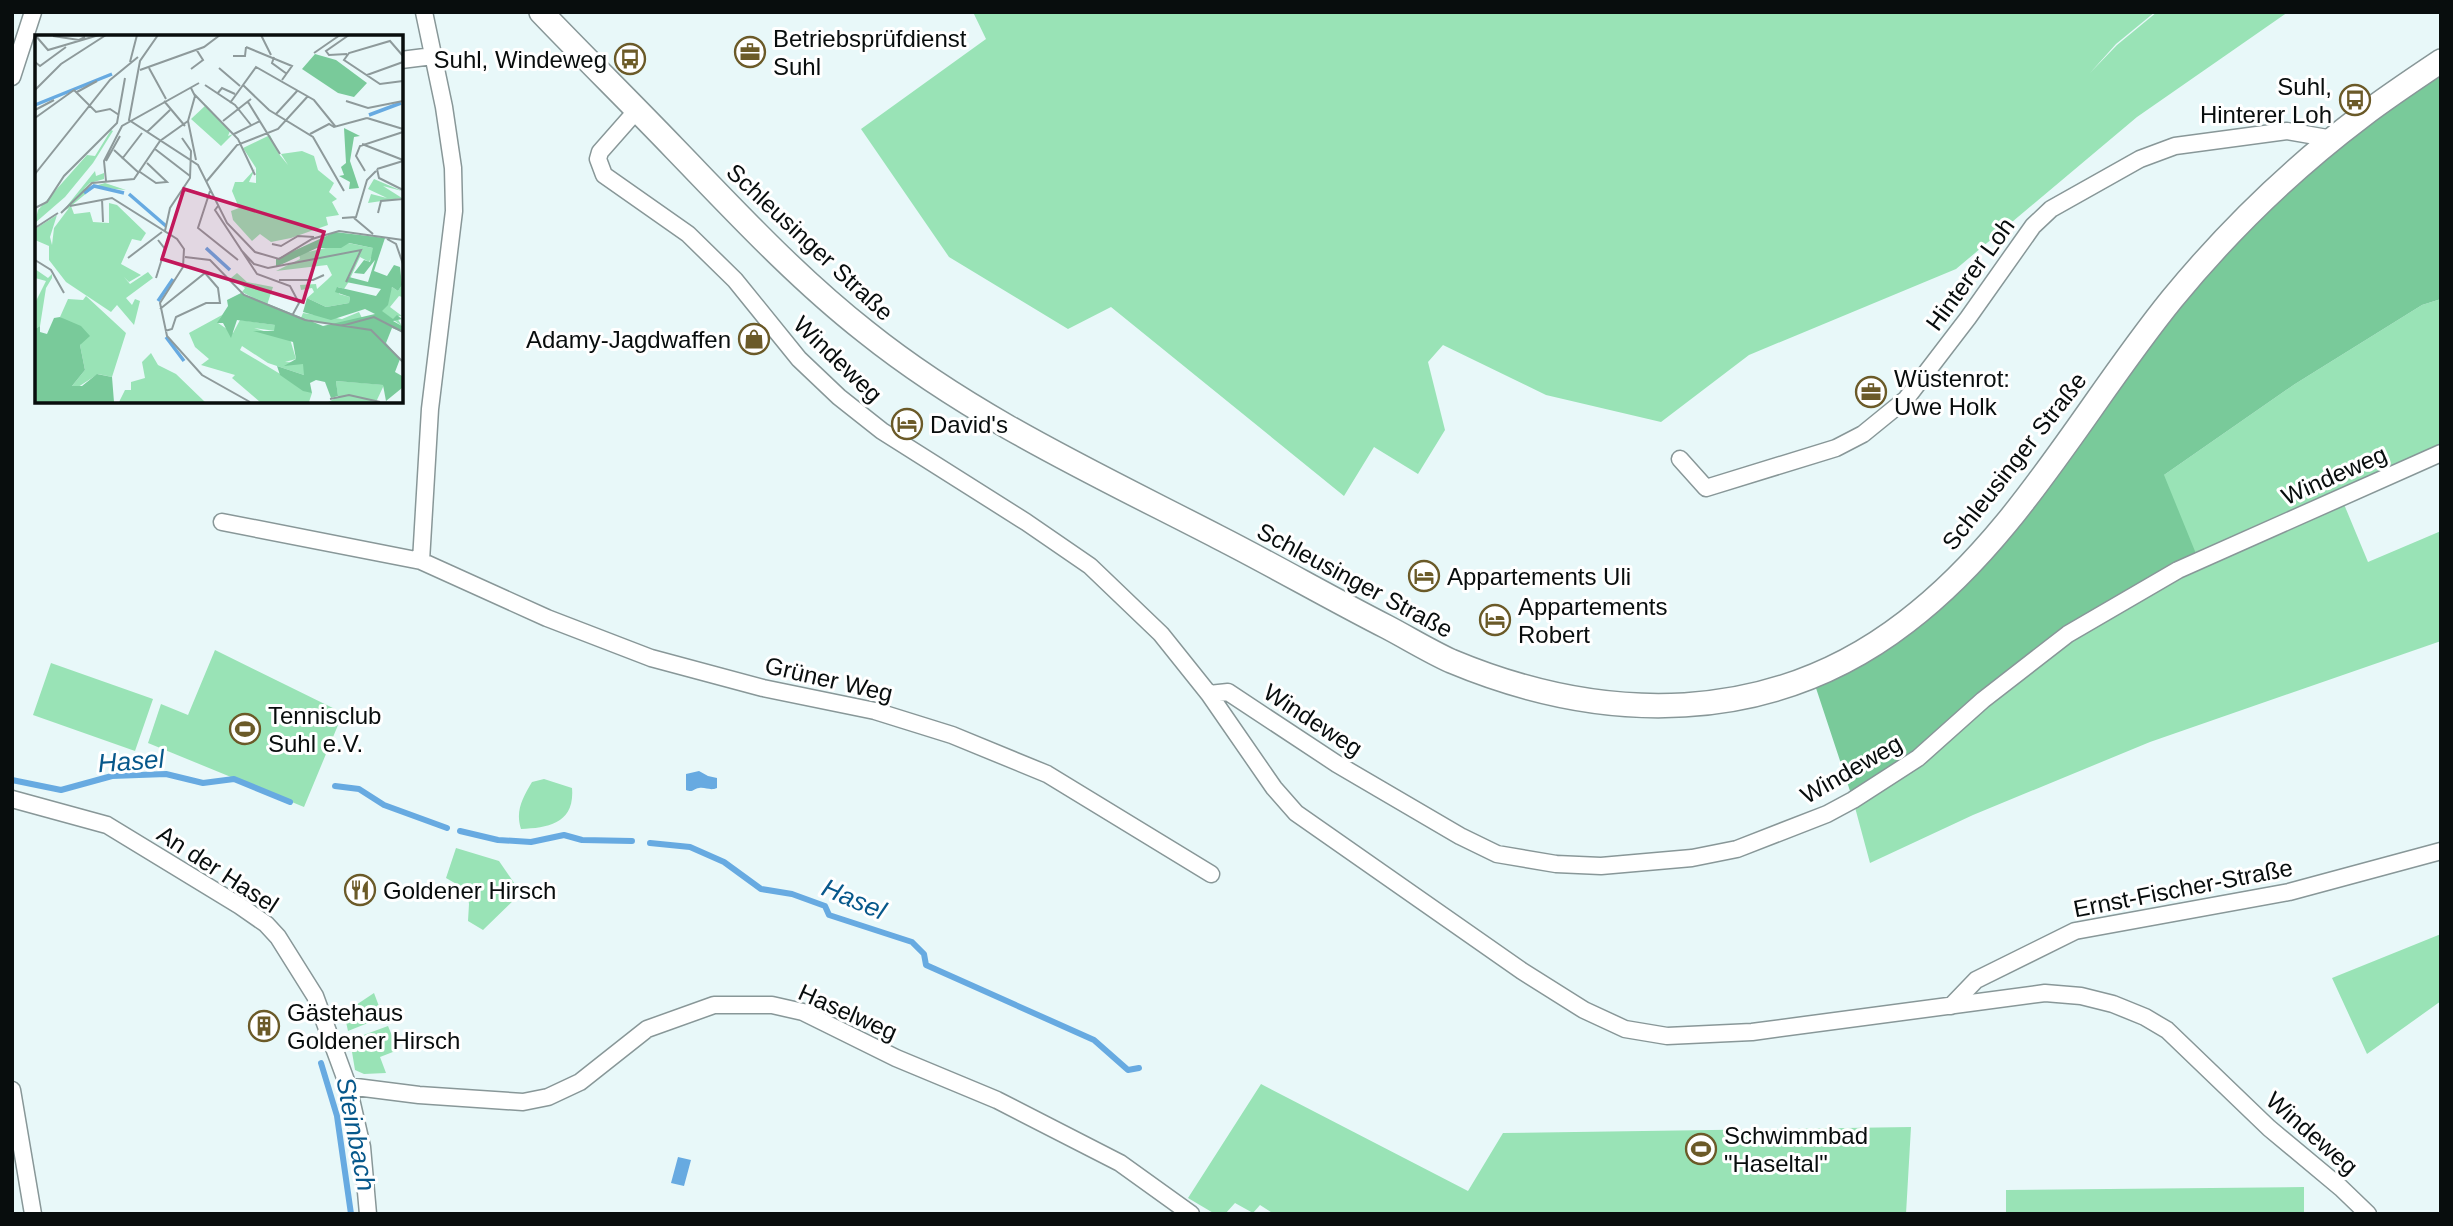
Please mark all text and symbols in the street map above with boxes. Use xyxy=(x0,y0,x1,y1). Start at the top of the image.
place label: Betriebsprüfdienst Suhl xyxy=(773,25,967,80)
inset map xyxy=(35,35,402,402)
office icon: Betriebsprüfdienst Suhl xyxy=(733,35,767,69)
bus stop icon: Suhl, Windeweg xyxy=(613,42,647,76)
place label: Suhl, Windeweg xyxy=(434,46,607,73)
place label: Suhl, Hinterer Loh xyxy=(2200,73,2332,128)
bus stop icon: Suhl, Hinterer Loh xyxy=(2338,83,2372,117)
street label: Schleusinger Straße xyxy=(721,158,899,326)
street label: Hinterer Loh xyxy=(1920,213,2020,335)
street label: Windeweg xyxy=(788,310,888,408)
shop icon: Adamy-Jagdwaffen xyxy=(737,322,771,356)
place label: Adamy-Jagdwaffen xyxy=(526,326,731,353)
place label: Wüstenrot: Uwe Holk xyxy=(1894,365,2010,420)
street label: Schleusinger Straße xyxy=(1936,367,2092,555)
office icon: Wüstenrot: Uwe Holk xyxy=(1854,375,1888,409)
hotel icon: David's xyxy=(890,407,924,441)
place label: David's xyxy=(930,411,1008,438)
street label: Windeweg xyxy=(2277,440,2391,510)
street label: Schleusinger Straße xyxy=(1253,517,1457,643)
hotel icon: Appartements Uli xyxy=(1407,559,1441,593)
place label: Appartements Uli xyxy=(1447,563,1631,590)
place label: Appartements Robert xyxy=(1518,593,1667,648)
hotel icon: Appartements Robert xyxy=(1478,603,1512,637)
street label: Grüner Weg xyxy=(762,651,896,707)
street label: Windeweg xyxy=(1259,678,1367,762)
place label: Tennisclub Suhl e.V. xyxy=(268,702,381,757)
sports icon: Tennisclub Suhl e.V. xyxy=(228,712,262,746)
street label: Windeweg xyxy=(1796,729,1906,809)
water label: Hasel xyxy=(97,744,166,778)
street label: An der Hasel xyxy=(152,820,284,918)
street label: Ernst-Fischer-Straße xyxy=(2071,854,2295,922)
water label: Hasel xyxy=(818,872,892,926)
restaurant icon: Goldener Hirsch xyxy=(343,873,377,907)
place label: Goldener Hirsch xyxy=(383,877,556,904)
street label: Haselweg xyxy=(794,978,902,1046)
place label: Gästehaus Goldener Hirsch xyxy=(287,999,460,1054)
building icon: Gästehaus Goldener Hirsch xyxy=(247,1009,281,1043)
water label: Steinbach xyxy=(330,1074,382,1194)
street label: Windeweg xyxy=(2261,1086,2363,1180)
place label: Schwimmbad "Haseltal" xyxy=(1724,1122,1868,1177)
sports icon: Schwimmbad "Haseltal" xyxy=(1684,1132,1718,1166)

